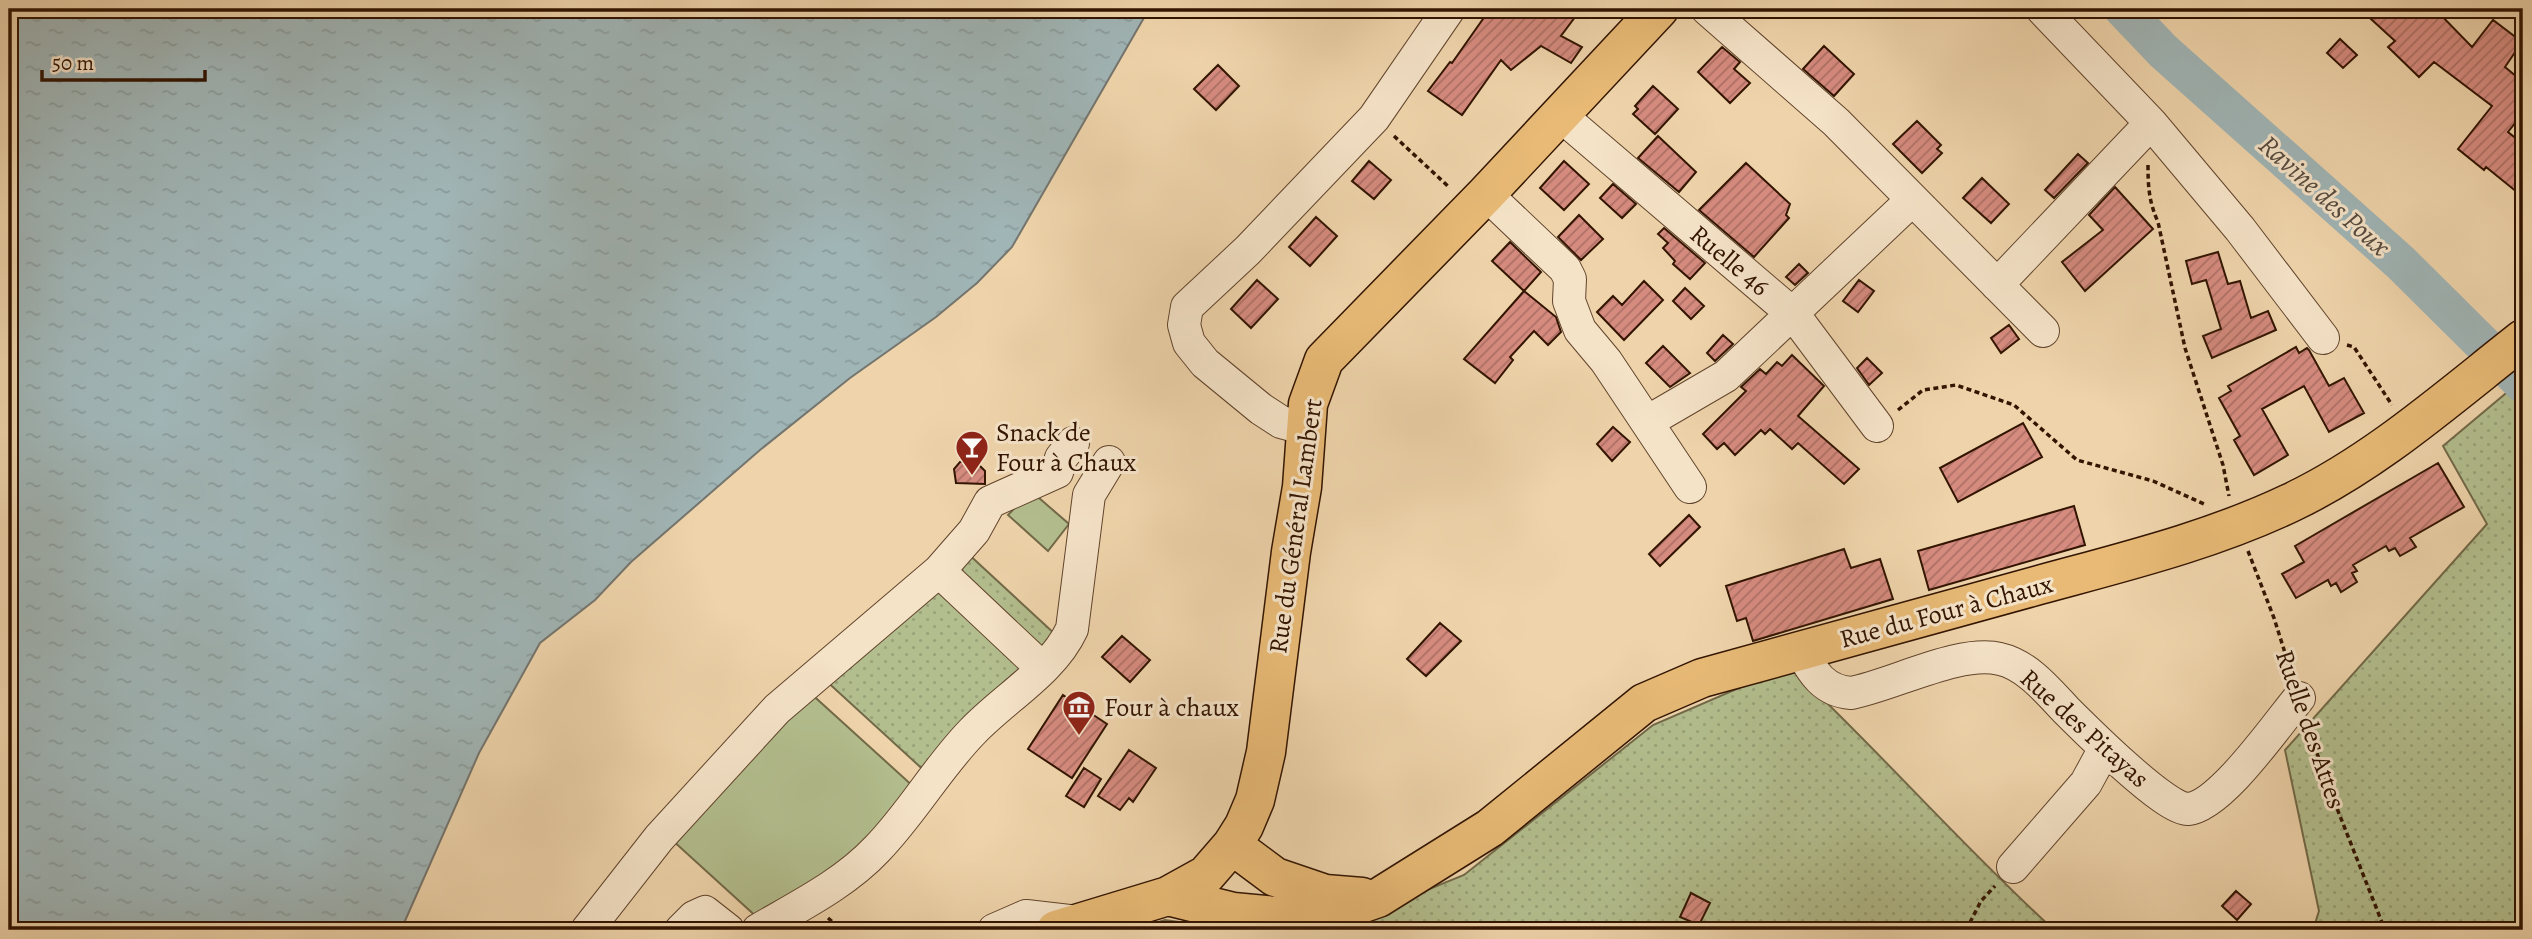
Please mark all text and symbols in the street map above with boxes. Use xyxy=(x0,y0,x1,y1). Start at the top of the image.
scale bar xyxy=(42,38,205,82)
text: 50 m xyxy=(52,49,94,77)
water label: Ravine des Poux xyxy=(2250,126,2399,266)
street label: Ruelle 46 xyxy=(1682,217,1777,304)
street label: Rue du Général Lambert xyxy=(1260,396,1331,656)
place label: Snack de Four à Chaux xyxy=(996,415,1137,480)
bar icon: Snack de Four à Chaux xyxy=(953,428,991,477)
street label: Rue du Four à Chaux xyxy=(1836,566,2057,657)
street label: Ruelle des Attes xyxy=(2267,645,2354,813)
street label: Rue des Pitayas xyxy=(2013,661,2157,796)
museum icon: Four à chaux xyxy=(1060,688,1098,737)
place label: Four à chaux xyxy=(1104,690,1240,725)

